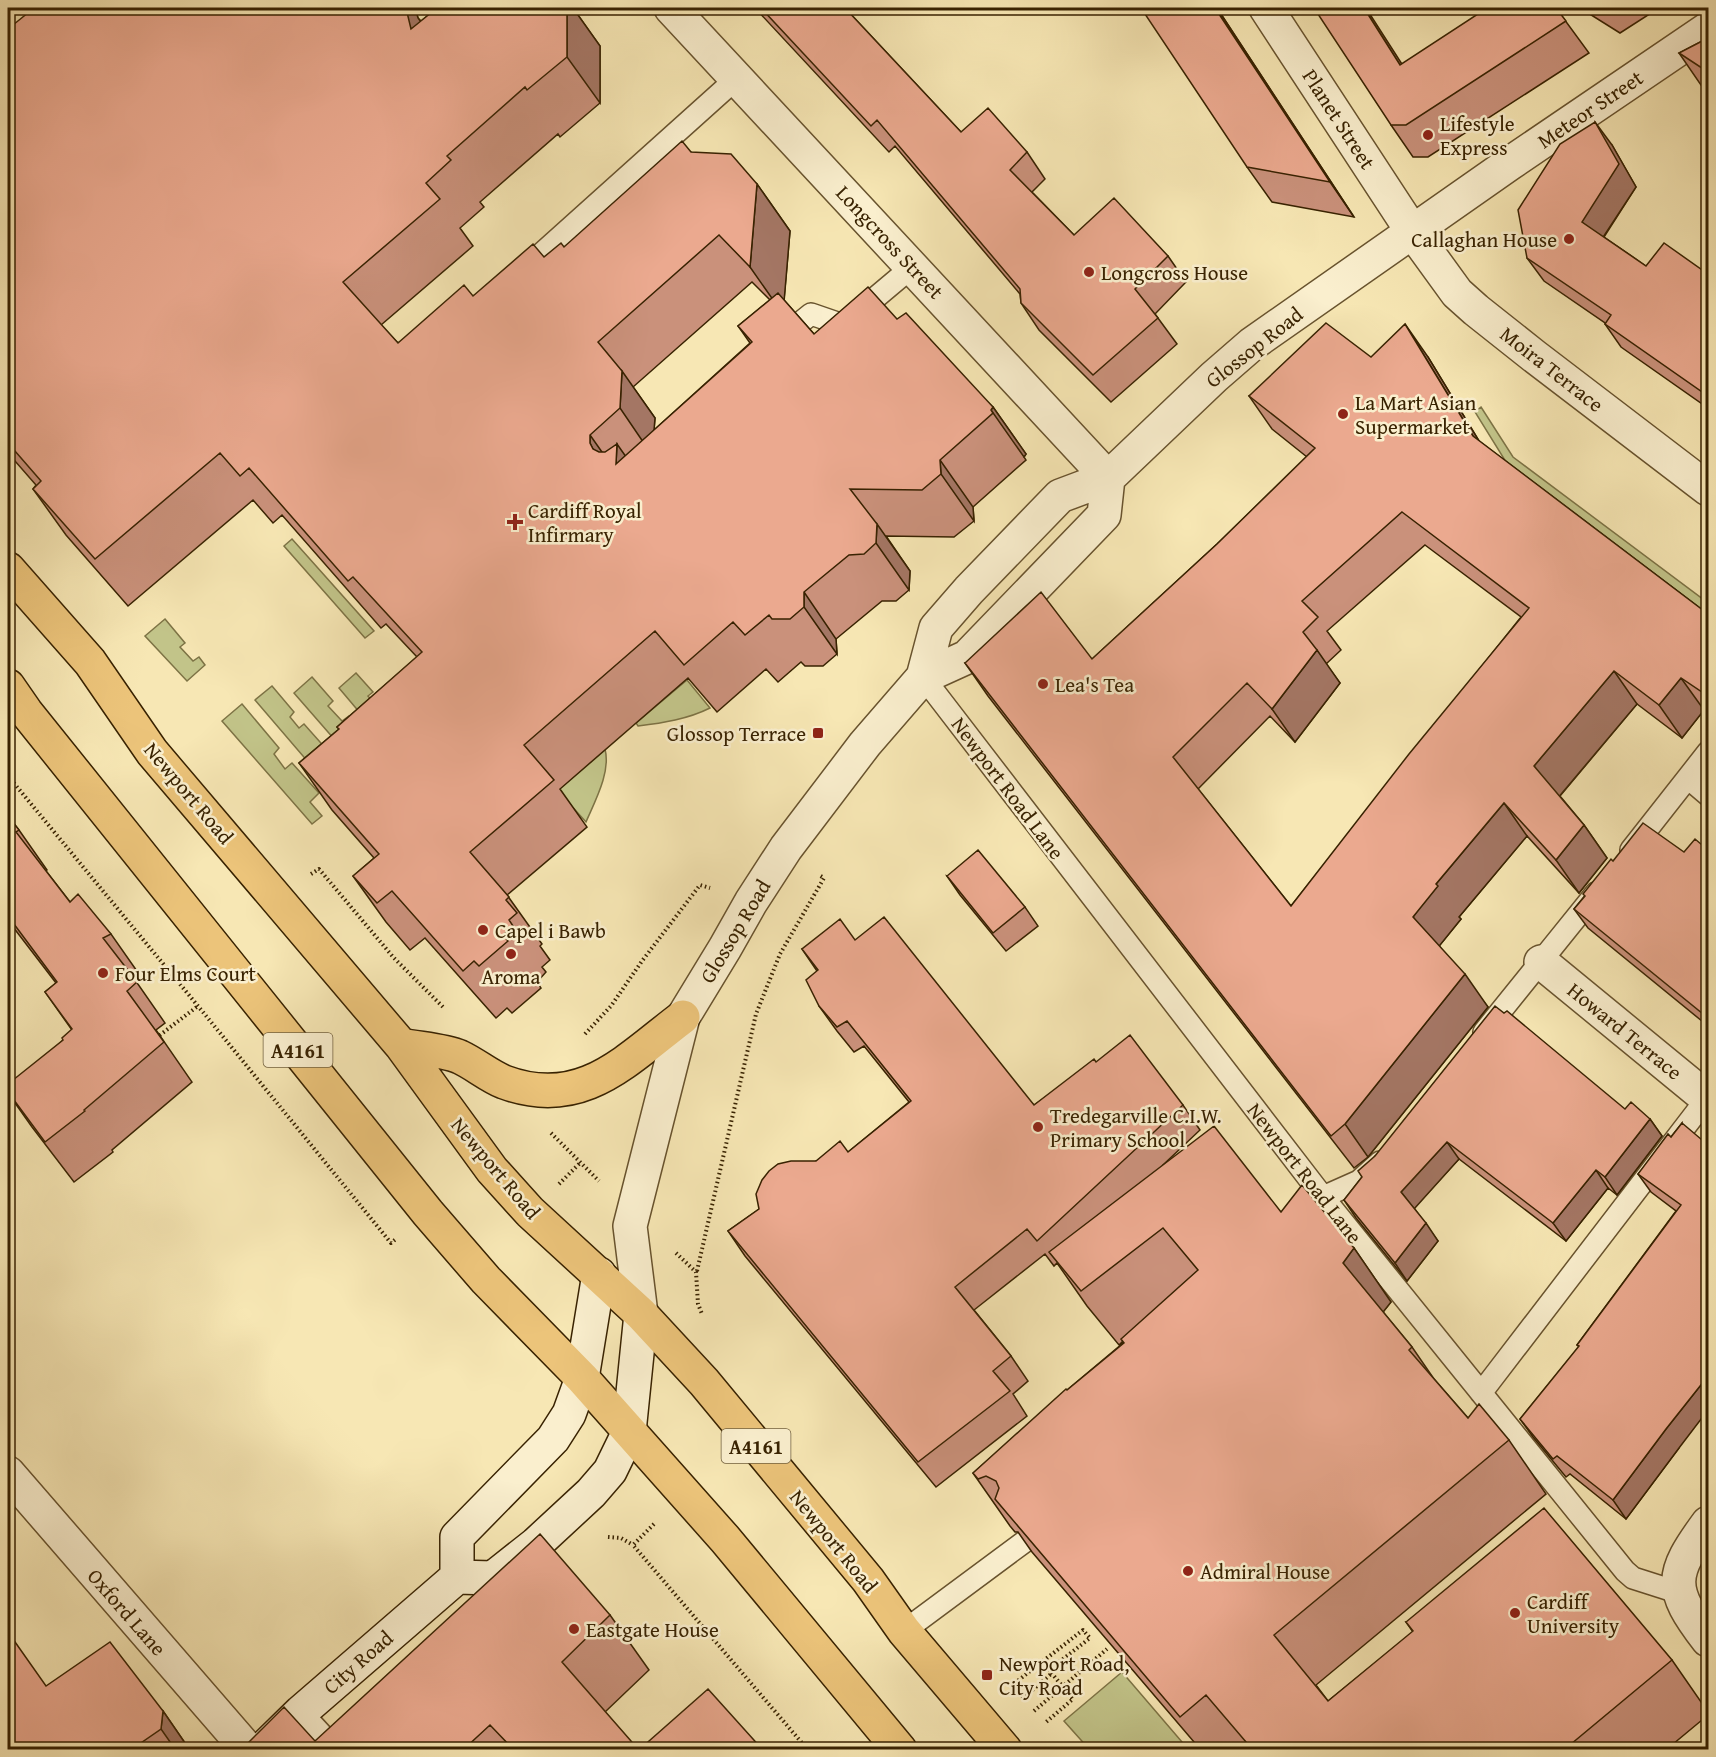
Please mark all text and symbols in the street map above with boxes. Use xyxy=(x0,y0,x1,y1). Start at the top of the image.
street label: Meteor Street xyxy=(1531,62,1649,156)
street label: Planet Street xyxy=(1295,63,1383,176)
place label: Lifestyle Express xyxy=(1440,108,1515,163)
marker: Lifestyle Express xyxy=(1421,128,1435,142)
street label: Longcross Street xyxy=(829,178,952,306)
place label: Callaghan House xyxy=(1411,224,1557,255)
marker: Callaghan House xyxy=(1562,232,1576,246)
place label: Longcross House xyxy=(1101,257,1248,288)
marker: Longcross House xyxy=(1082,265,1096,279)
street label: Glossop Road xyxy=(1199,299,1310,395)
street label: Moira Terrace xyxy=(1494,319,1610,419)
place label: La Mart Asian Supermarket xyxy=(1355,387,1477,442)
marker: La Mart Asian Supermarket xyxy=(1336,407,1350,421)
place label: Cardiff Royal Infirmary xyxy=(528,495,642,550)
marker: Cardiff Royal Infirmary xyxy=(506,513,524,531)
place label: Lea's Tea xyxy=(1055,669,1134,700)
marker: Lea's Tea xyxy=(1036,677,1050,691)
street label: Newport Road Lane xyxy=(944,710,1072,866)
place label: Glossop Terrace xyxy=(667,718,806,749)
marker: Glossop Terrace xyxy=(811,726,825,740)
street label: Newport Road xyxy=(137,735,242,852)
street label: Glossop Road xyxy=(692,873,779,989)
place label: Capel i Bawb xyxy=(495,915,606,946)
marker: Capel i Bawb xyxy=(476,923,490,937)
marker: Aroma xyxy=(504,947,518,961)
place label: Four Elms Court xyxy=(115,958,257,989)
place label: Aroma xyxy=(482,961,541,992)
marker: Four Elms Court xyxy=(96,966,110,980)
street label: Howard Terrace xyxy=(1561,975,1689,1087)
road number: A4161 xyxy=(264,1033,332,1067)
street label: Newport Road Lane xyxy=(1240,1096,1370,1250)
place label: Tredegarville C.I.W. Primary School xyxy=(1050,1100,1222,1155)
street label: Newport Road xyxy=(444,1110,549,1227)
marker: Tredegarville C.I.W. Primary School xyxy=(1031,1120,1045,1134)
road number: A4161 xyxy=(722,1429,790,1463)
street label: Newport Road xyxy=(783,1483,886,1600)
place label: Admiral House xyxy=(1200,1556,1330,1587)
street label: Oxford Lane xyxy=(80,1561,174,1663)
marker: Admiral House xyxy=(1181,1564,1195,1578)
place label: Cardiff University xyxy=(1527,1586,1620,1641)
marker: Cardiff University xyxy=(1508,1606,1522,1620)
place label: Eastgate House xyxy=(586,1614,719,1645)
street label: City Road xyxy=(316,1622,400,1701)
marker: Eastgate House xyxy=(567,1622,581,1636)
place label: Newport Road, City Road xyxy=(999,1648,1129,1703)
marker: Newport Road, City Road xyxy=(980,1668,994,1682)

